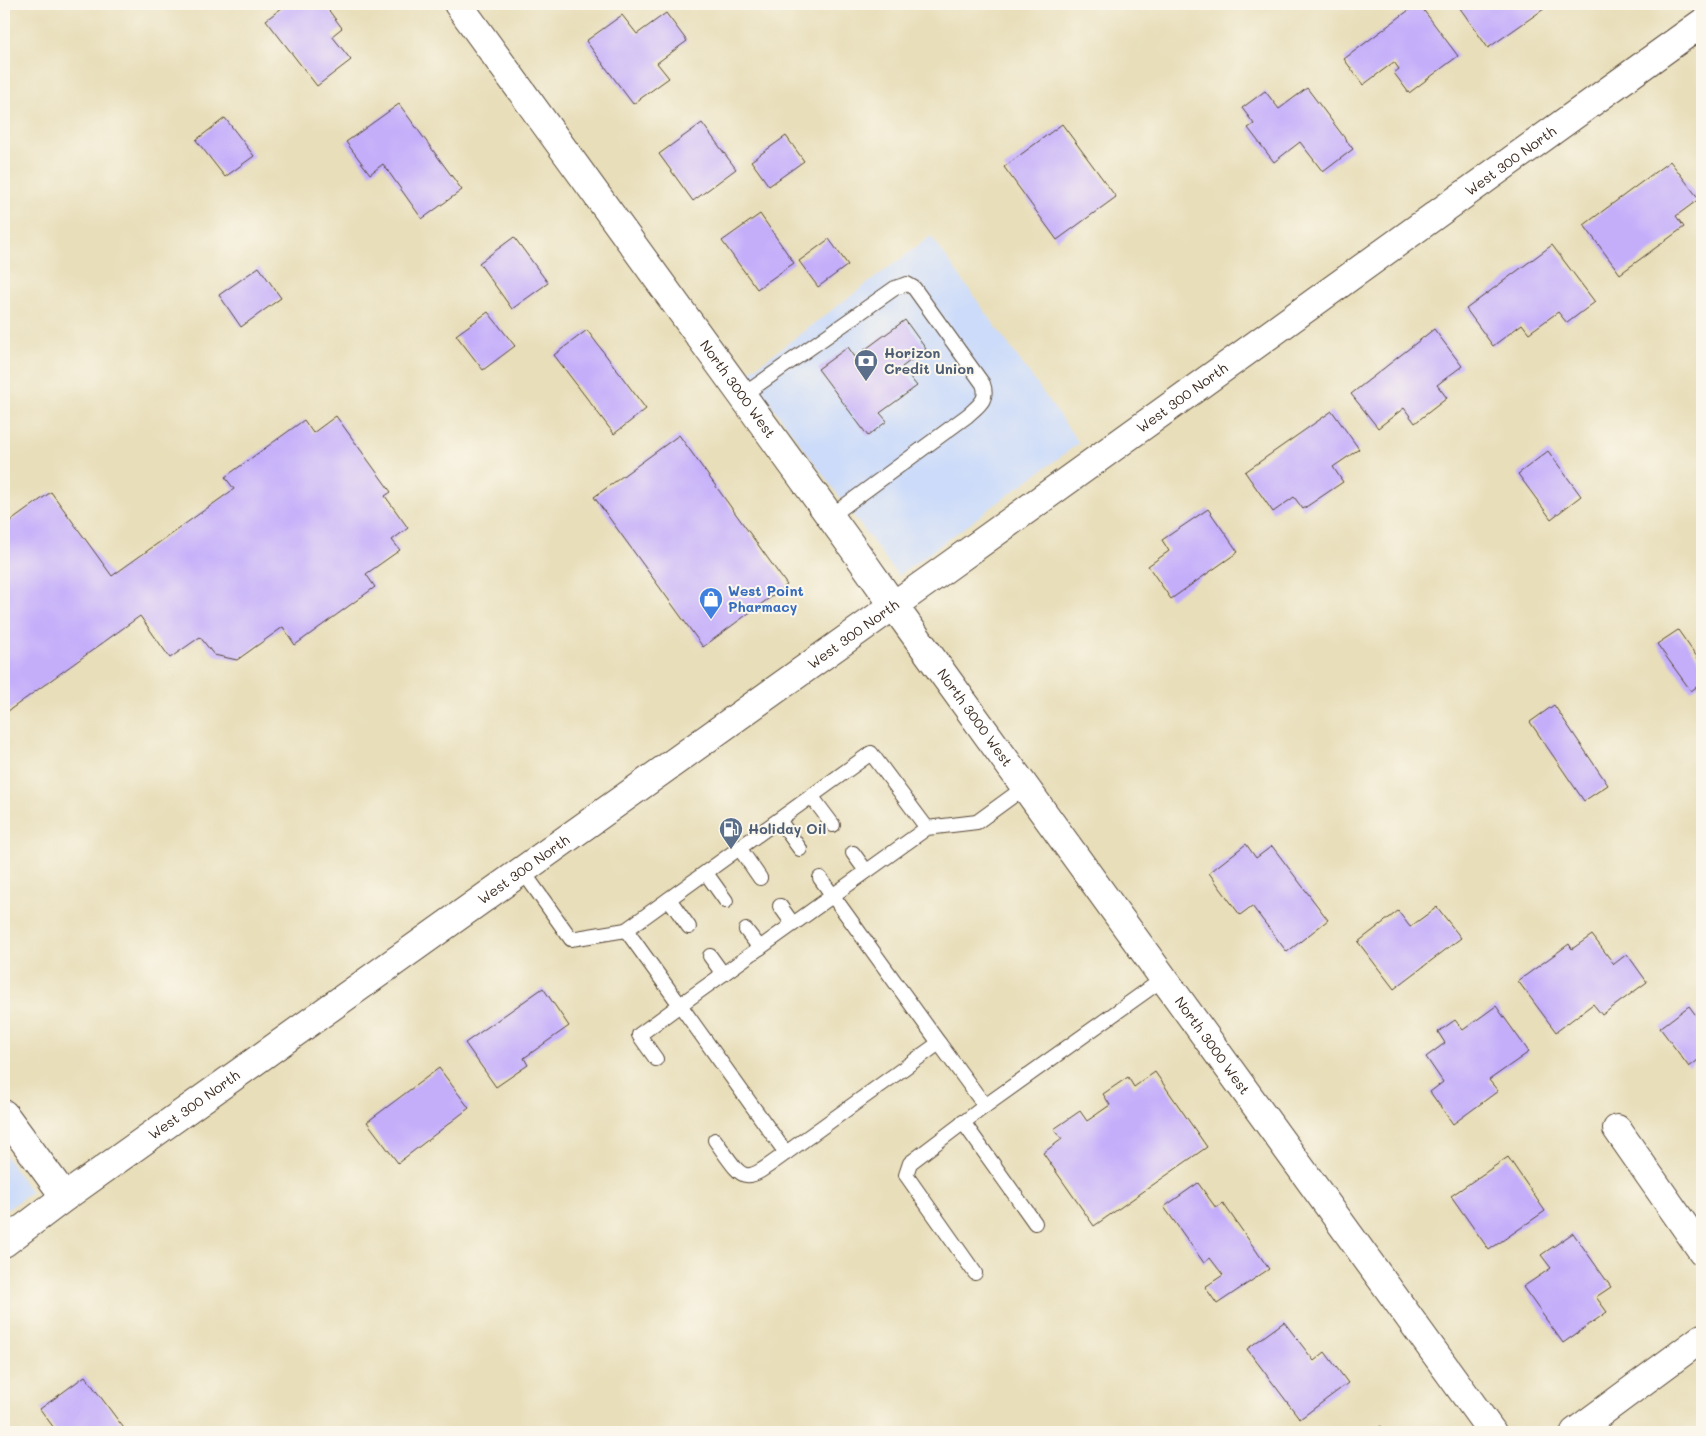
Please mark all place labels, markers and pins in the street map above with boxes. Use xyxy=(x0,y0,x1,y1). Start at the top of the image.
place label: Horizon Credit Union xyxy=(884,343,974,378)
bank icon: Horizon Credit Union xyxy=(853,348,879,382)
place label: West Point Pharmacy xyxy=(728,581,804,616)
shop icon: West Point Pharmacy xyxy=(698,586,724,620)
fuel station icon: Holiday Oil xyxy=(718,816,744,850)
place label: Holiday Oil xyxy=(748,819,826,838)

